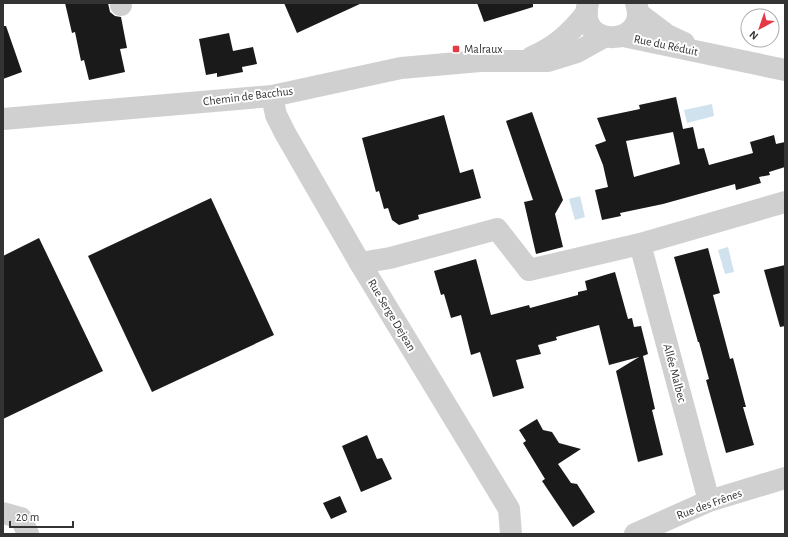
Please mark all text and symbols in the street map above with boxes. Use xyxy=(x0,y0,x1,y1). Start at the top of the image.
north arrow xyxy=(740,8,780,48)
text: N xyxy=(747,29,760,42)
street label: Rue du Réduit xyxy=(633,32,699,58)
place label: Malraux xyxy=(464,43,503,55)
marker: Malraux xyxy=(451,44,461,54)
street label: Chemin de Bacchus xyxy=(202,85,294,107)
street label: Rue Serge Dejean xyxy=(365,277,418,354)
street label: Allée Malbec xyxy=(661,342,689,404)
street label: Rue des Frênes xyxy=(675,487,743,521)
scale bar xyxy=(10,503,73,529)
text: 20 m xyxy=(16,511,39,523)

